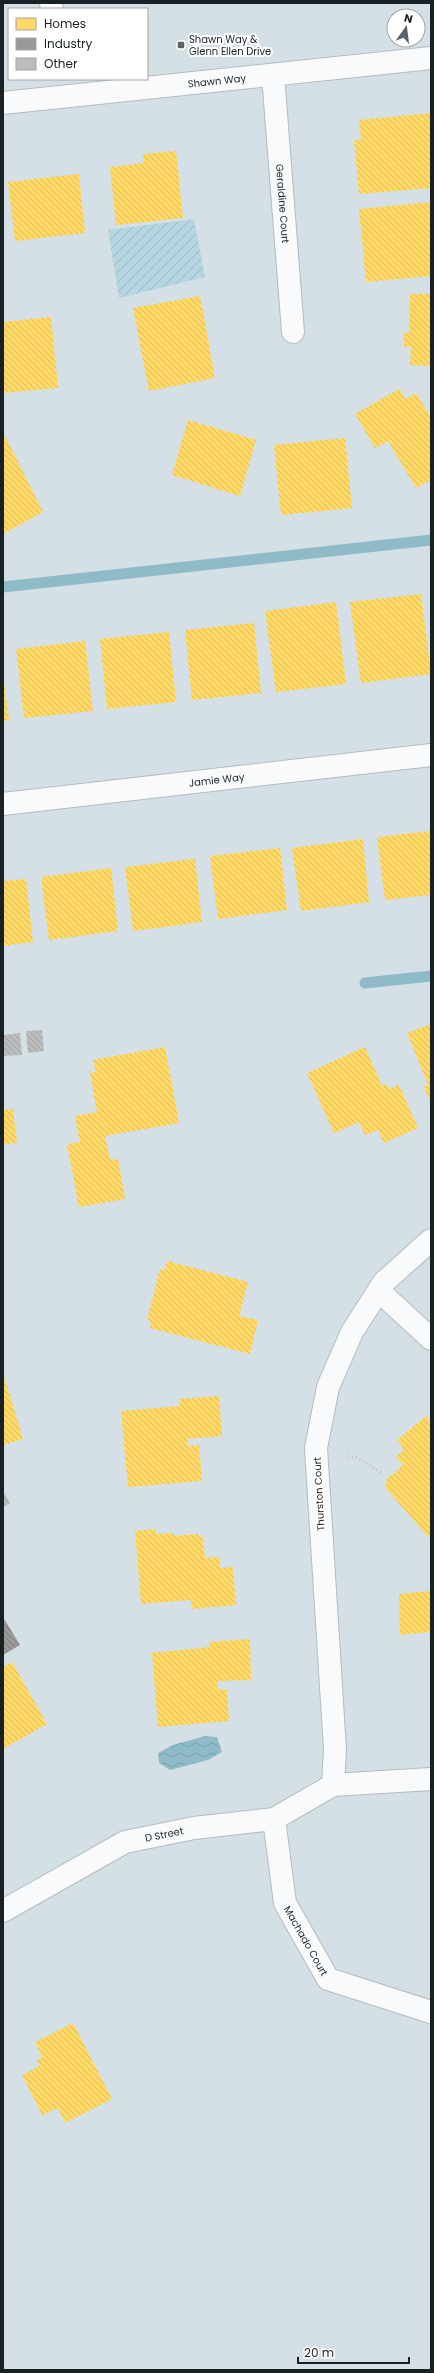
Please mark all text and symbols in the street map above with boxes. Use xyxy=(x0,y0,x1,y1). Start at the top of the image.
legend xyxy=(8,8,148,80)
north arrow xyxy=(386,8,426,48)
text: N xyxy=(402,10,414,27)
text: Homes xyxy=(44,15,86,32)
place label: Shawn Way & Glenn Ellen Drive xyxy=(189,32,271,59)
text: Industry xyxy=(44,35,93,52)
marker: Shawn Way & Glenn Ellen Drive xyxy=(176,40,186,50)
text: Other xyxy=(44,55,78,72)
street label: Shawn Way xyxy=(187,70,247,91)
street label: Geraldine Court xyxy=(272,163,294,244)
street label: Jamie Way xyxy=(188,769,246,790)
street label: Thurston Court xyxy=(310,1456,328,1531)
street label: D Street xyxy=(143,1823,185,1845)
street label: Machado Court xyxy=(280,1903,332,1979)
scale bar xyxy=(298,2339,409,2365)
text: 20 m xyxy=(304,2344,334,2361)

